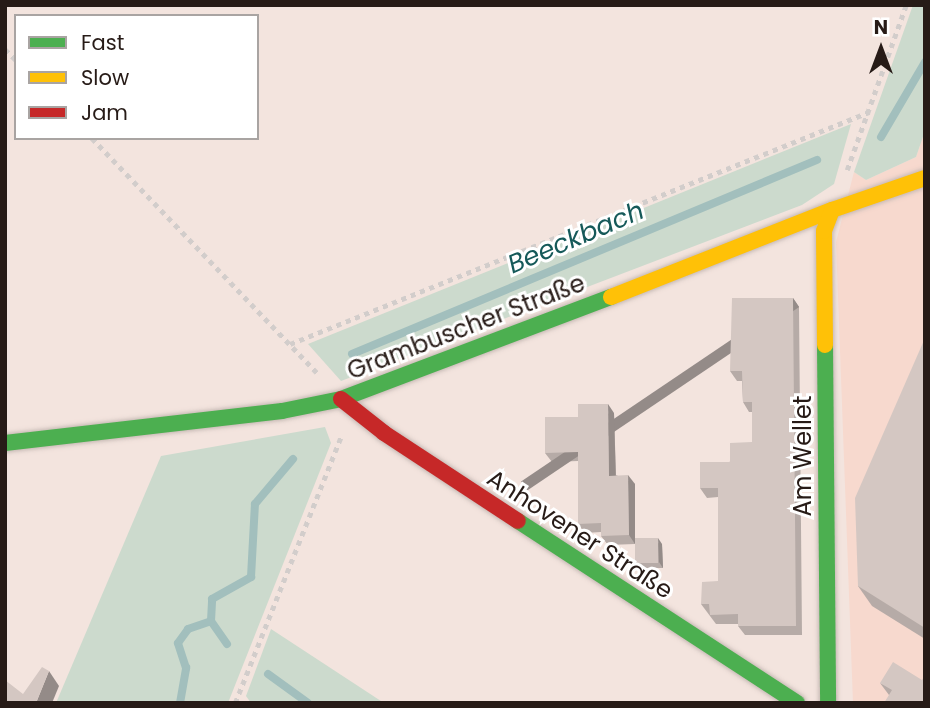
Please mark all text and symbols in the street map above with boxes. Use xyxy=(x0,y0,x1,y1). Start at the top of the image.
legend xyxy=(14,14,259,140)
north arrow xyxy=(846,14,916,84)
text: N xyxy=(874,14,888,41)
text: Fast xyxy=(81,28,124,57)
text: Slow xyxy=(81,63,129,92)
text: Jam xyxy=(81,98,128,127)
water label: Beeckbach xyxy=(503,195,649,281)
street label: Grambuscher Straße xyxy=(343,268,589,386)
street label: Am Wellet xyxy=(789,395,817,517)
street label: Anhovener Straße xyxy=(482,463,678,605)

